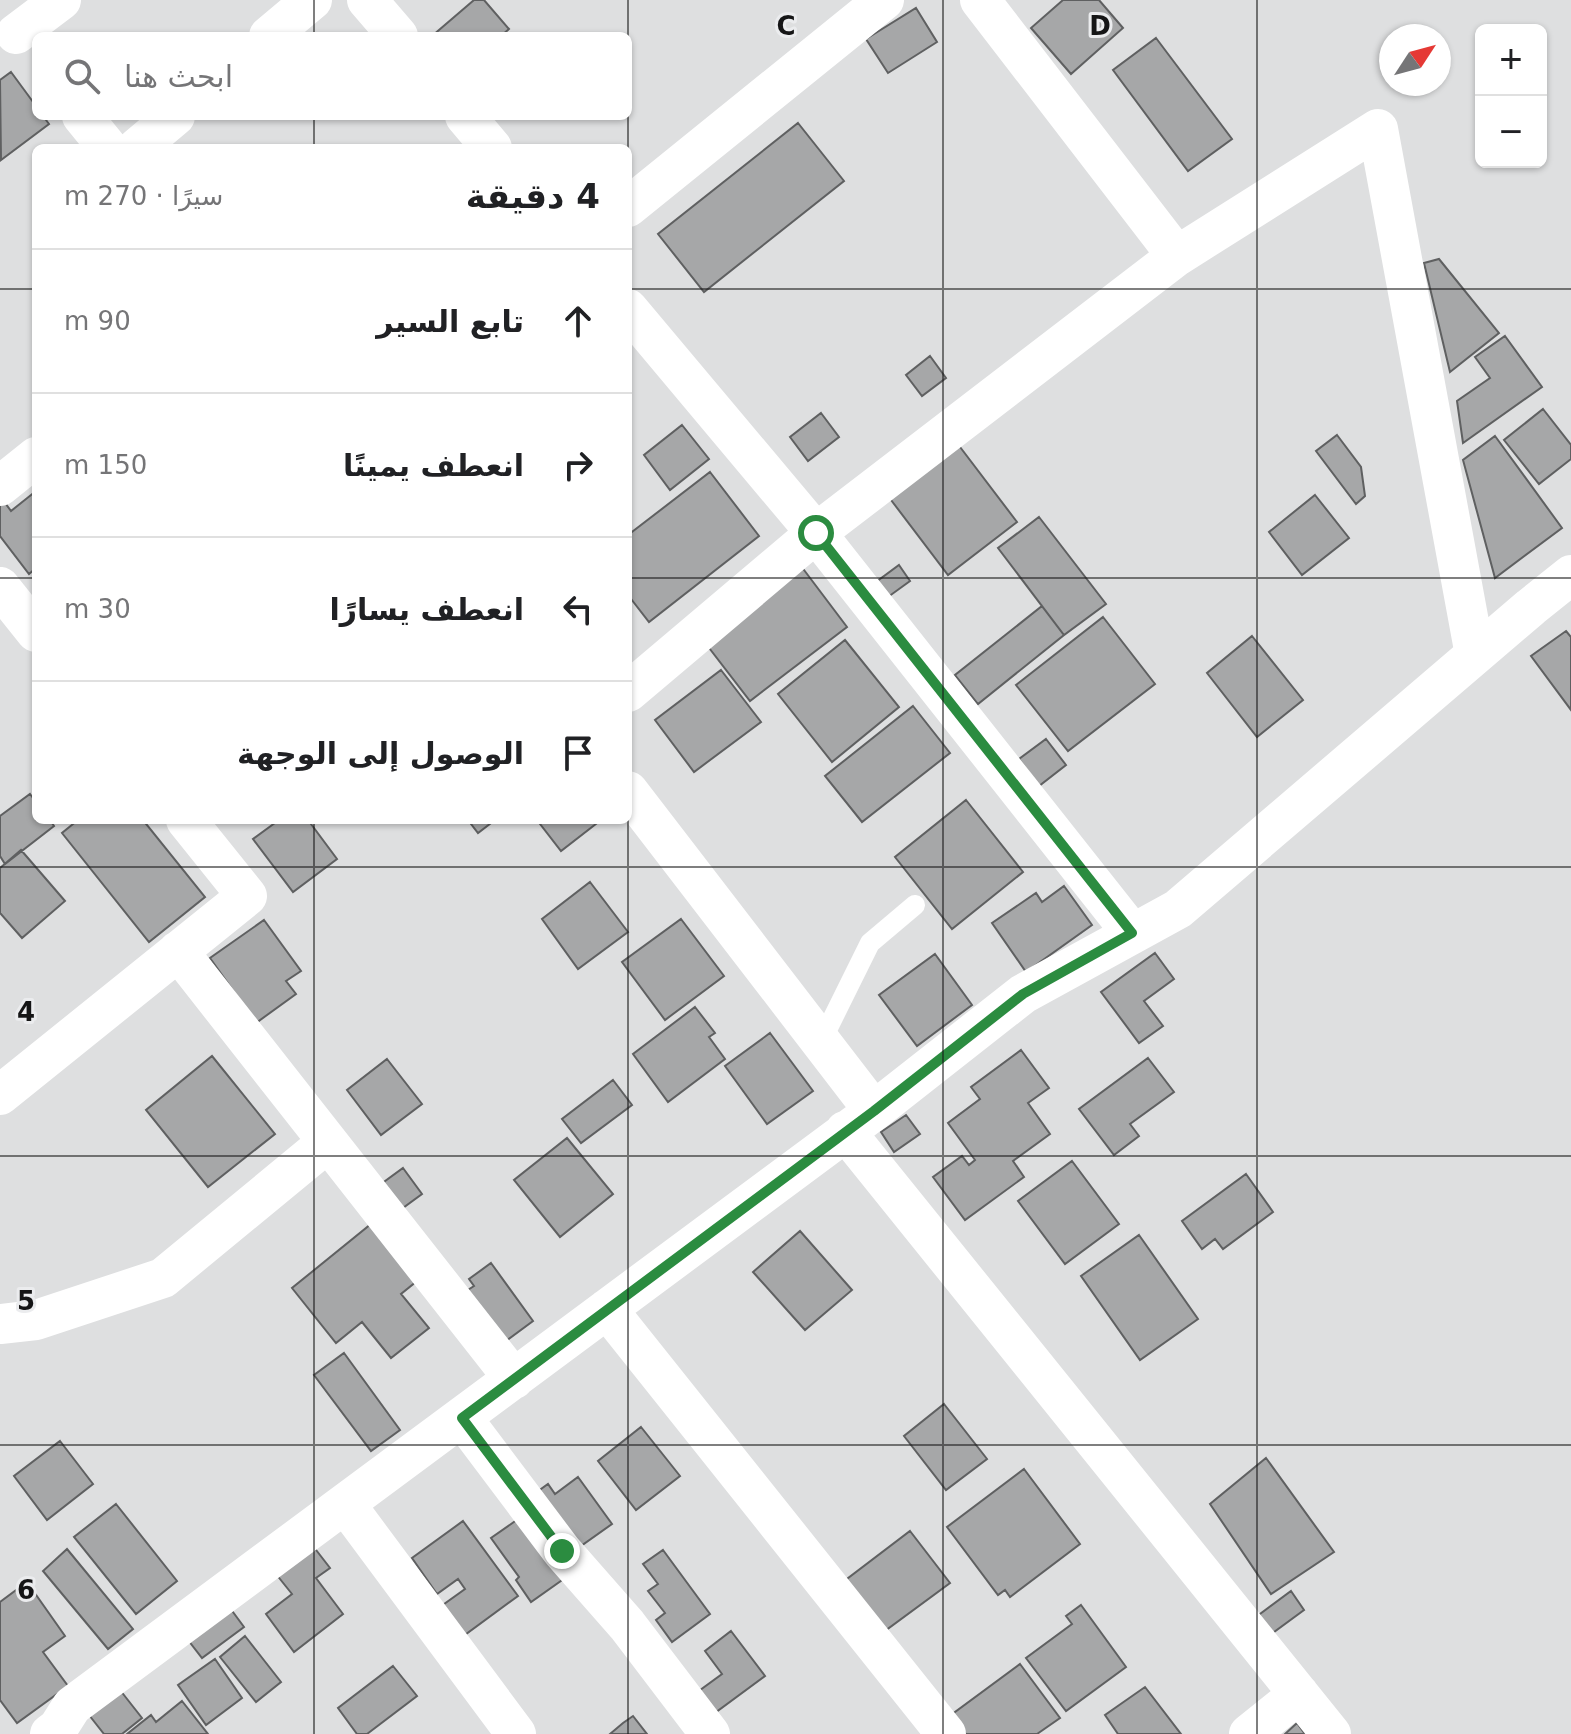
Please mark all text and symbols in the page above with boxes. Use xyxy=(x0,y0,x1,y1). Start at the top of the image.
text: C xyxy=(776,11,796,41)
text: D xyxy=(1089,11,1111,41)
north arrow xyxy=(1379,24,1451,96)
map controls xyxy=(1475,24,1547,168)
button: + xyxy=(1475,24,1547,96)
search box xyxy=(32,32,632,120)
icon: search xyxy=(60,54,104,98)
text: ابحث هنا xyxy=(124,59,233,94)
button: − xyxy=(1475,96,1547,168)
text: 4 دقيقة xyxy=(466,176,600,216)
text: سيرًا · 270 m xyxy=(64,181,223,211)
icon: ahead xyxy=(556,299,600,343)
text: تابع السير xyxy=(376,304,524,339)
text: 90 m xyxy=(64,306,131,336)
icon: right xyxy=(556,443,600,487)
text: انعطف يمينًا xyxy=(343,448,524,483)
text: 150 m xyxy=(64,450,147,480)
route start xyxy=(798,515,834,551)
icon: left xyxy=(556,587,600,631)
text: انعطف يسارًا xyxy=(330,592,524,627)
text: 30 m xyxy=(64,594,131,624)
icon: arrive xyxy=(556,731,600,775)
text: الوصول إلى الوجهة xyxy=(237,736,524,771)
text: 4 xyxy=(17,997,35,1027)
text: 5 xyxy=(17,1286,35,1316)
route end xyxy=(544,1533,580,1569)
text: 6 xyxy=(17,1575,35,1605)

